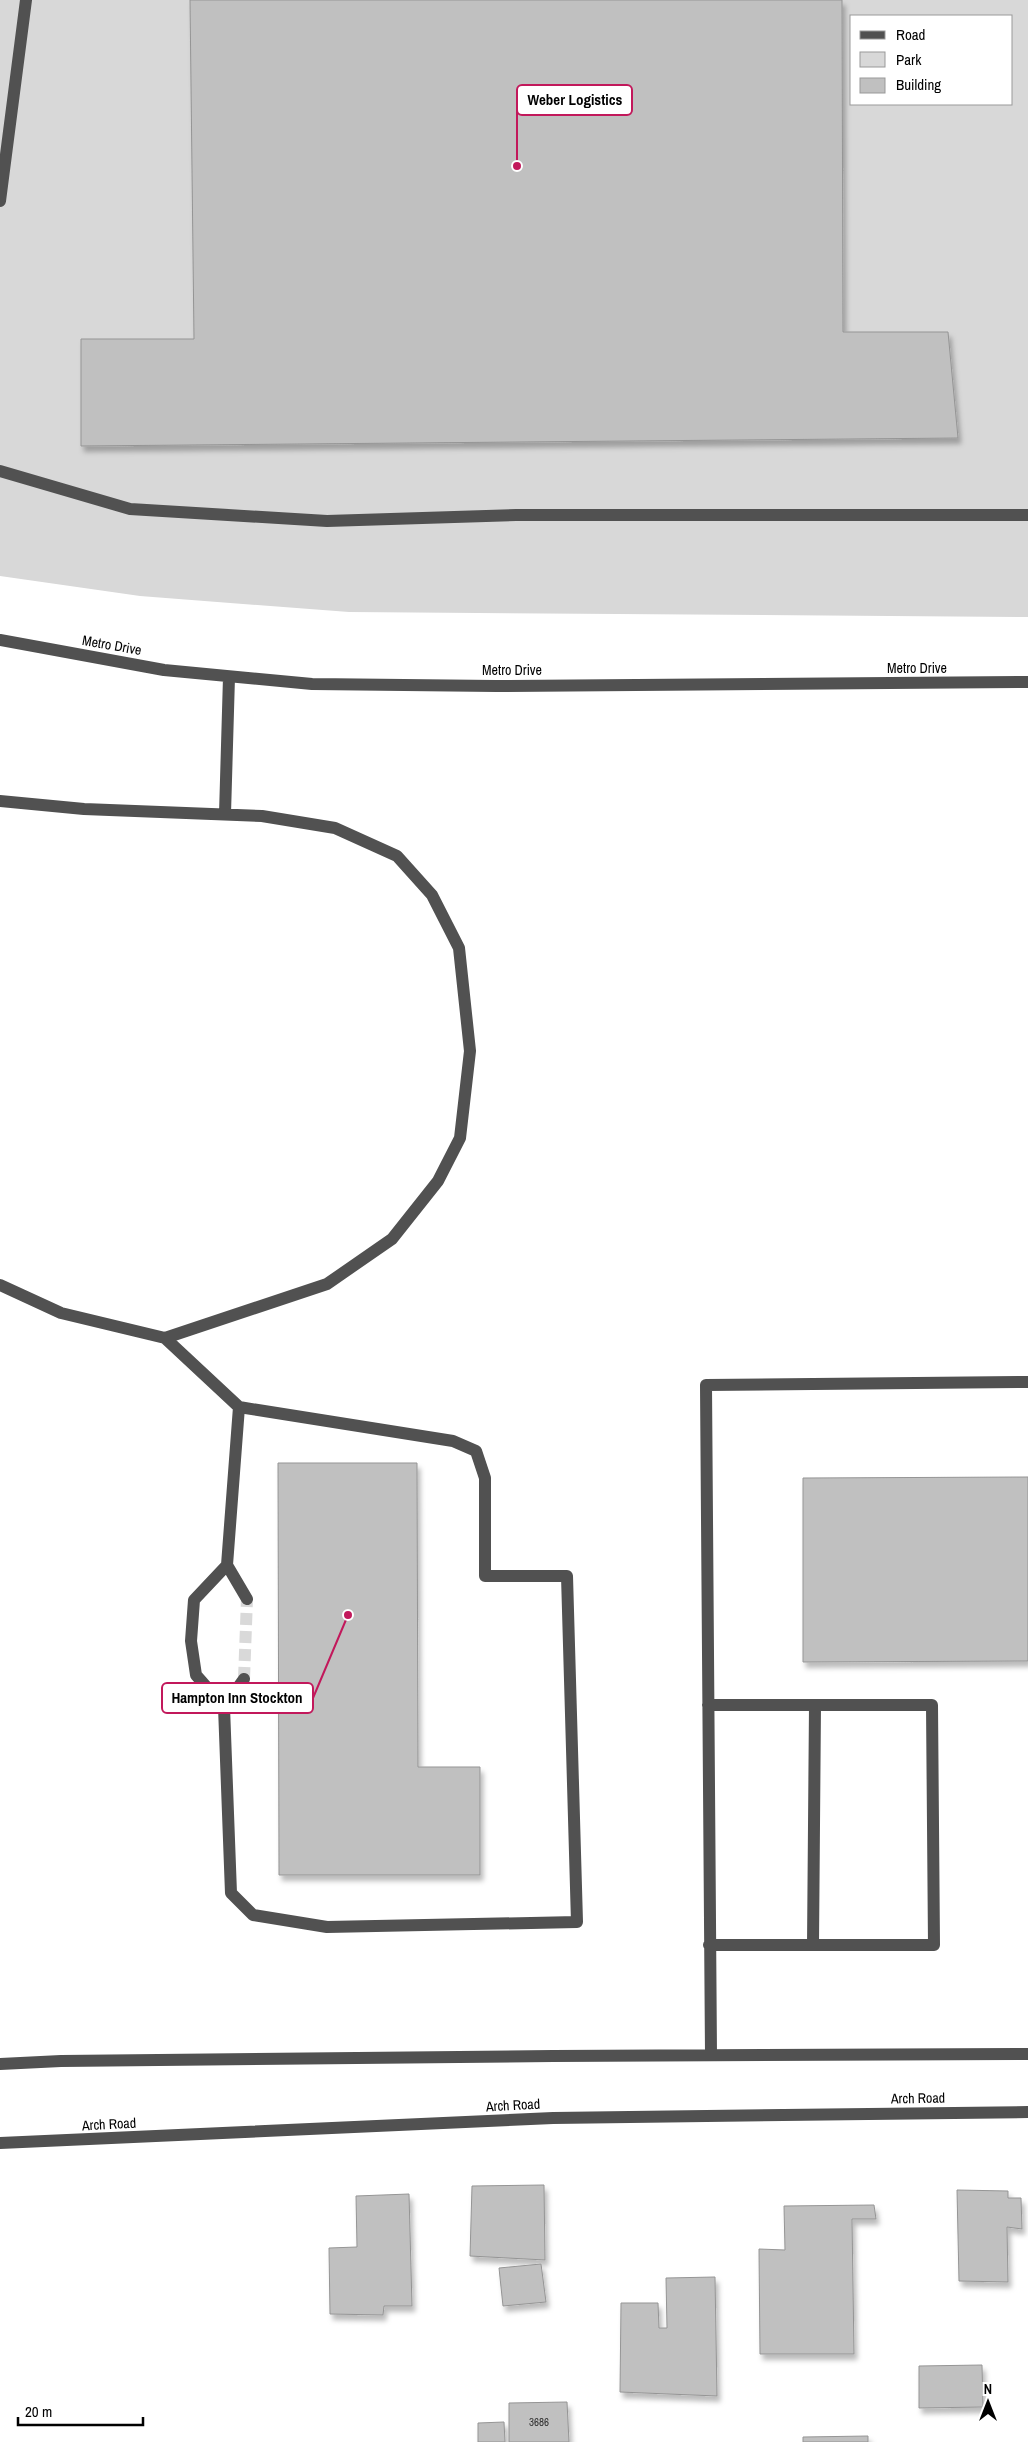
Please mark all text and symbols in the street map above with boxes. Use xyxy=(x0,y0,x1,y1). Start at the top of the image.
legend xyxy=(850,15,1013,105)
text: Road xyxy=(896,24,925,45)
text: Park xyxy=(896,49,922,70)
text: Building xyxy=(896,74,941,95)
callout: Weber Logistics xyxy=(517,85,632,115)
text: Weber Logistics xyxy=(528,89,623,110)
street label: Metro Drive xyxy=(81,631,143,659)
street label: Metro Drive xyxy=(887,659,947,677)
street label: Metro Drive xyxy=(482,661,542,679)
callout: Hampton Inn Stockton xyxy=(162,1683,313,1713)
text: Hampton Inn Stockton xyxy=(171,1687,303,1708)
street label: Arch Road xyxy=(890,2089,945,2107)
street label: Arch Road xyxy=(484,2095,541,2115)
street label: Arch Road xyxy=(80,2114,137,2134)
north arrow xyxy=(963,2377,1013,2427)
text: N xyxy=(984,2380,992,2398)
scale bar xyxy=(18,2394,142,2426)
text: 20 m xyxy=(25,2401,52,2422)
house number: 3686 xyxy=(529,2415,549,2429)

